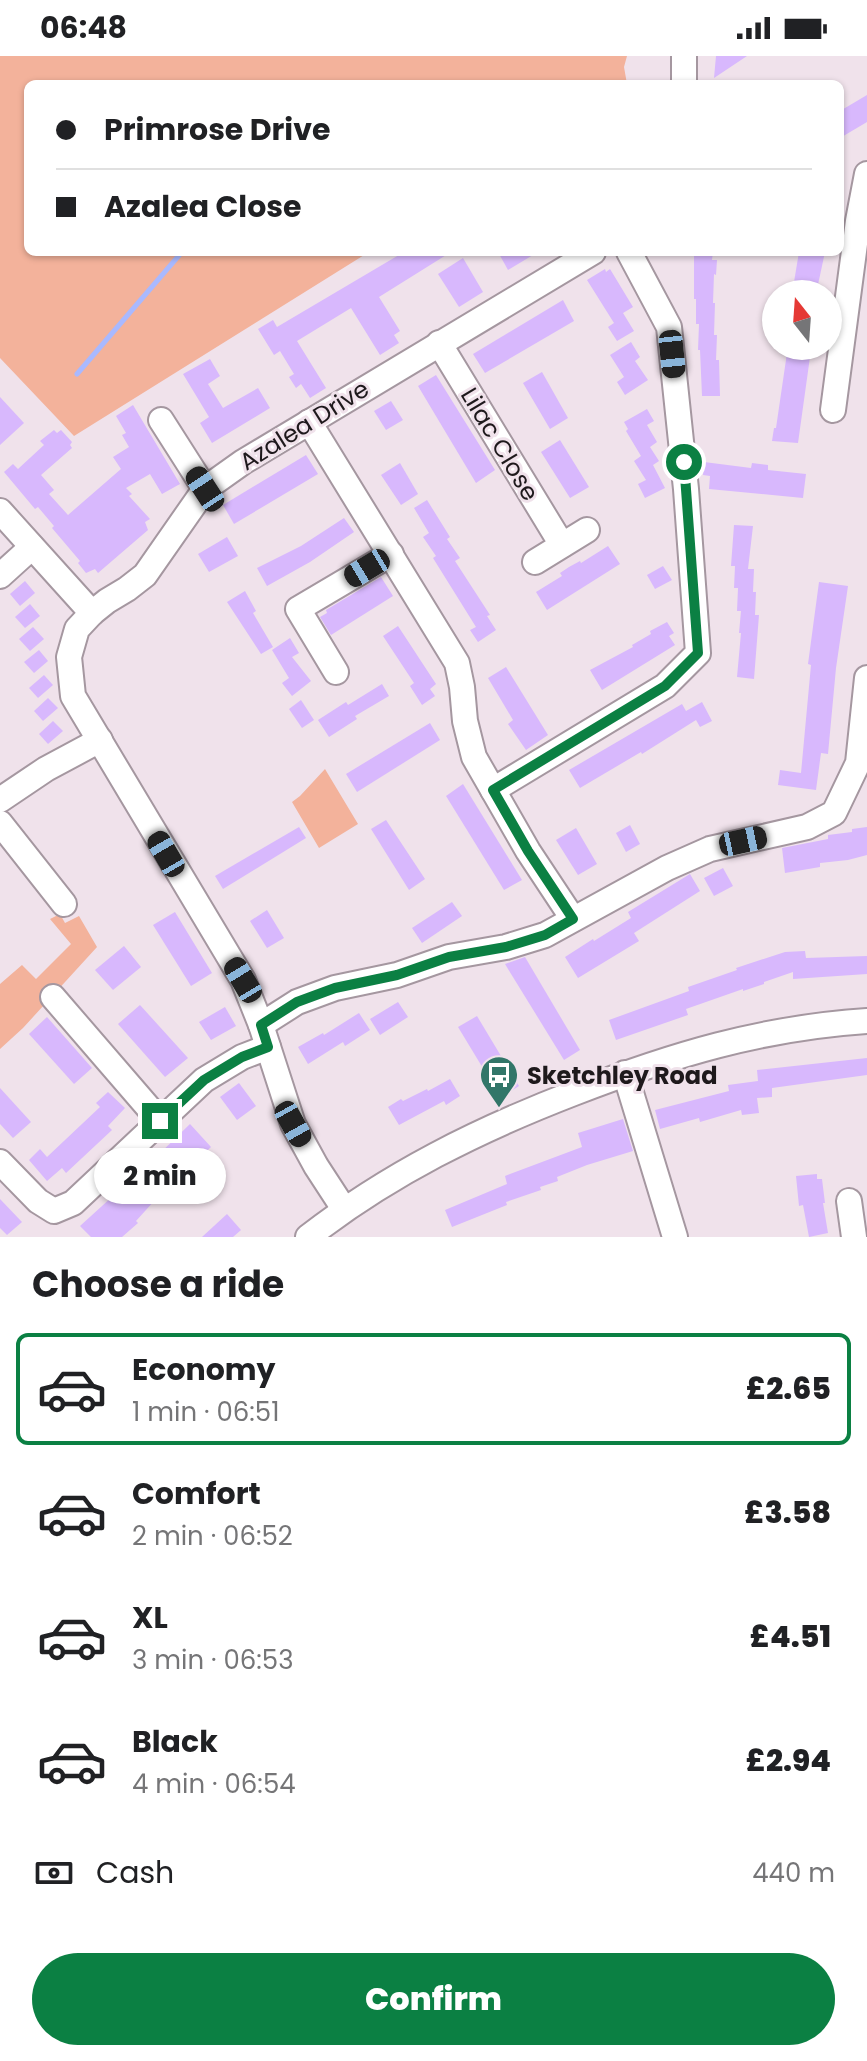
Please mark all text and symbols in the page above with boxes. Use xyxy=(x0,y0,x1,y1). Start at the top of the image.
text: 06:48 xyxy=(40,6,127,49)
text: Primrose Drive xyxy=(104,108,330,151)
text: Azalea Close xyxy=(104,185,301,228)
north arrow xyxy=(762,280,842,360)
map controls xyxy=(762,280,842,360)
car xyxy=(658,329,686,379)
street label: Azalea Drive xyxy=(233,372,375,478)
street label: Lilac Close xyxy=(453,381,547,507)
route start xyxy=(666,444,702,480)
car xyxy=(182,462,228,516)
car xyxy=(340,545,394,591)
car xyxy=(717,824,769,858)
car xyxy=(144,827,188,881)
car xyxy=(220,953,266,1007)
bus stop icon: Sketchley Road xyxy=(478,1054,520,1109)
place label: Sketchley Road xyxy=(527,1059,717,1092)
car xyxy=(271,1097,315,1151)
route end xyxy=(142,1103,178,1139)
callout: 2 min xyxy=(94,1149,226,1205)
text: 2 min xyxy=(123,1158,197,1194)
text: Choose a ride xyxy=(32,1259,284,1310)
text: Economy xyxy=(132,1348,276,1391)
icon: car xyxy=(36,1353,108,1425)
text: £2.65 xyxy=(746,1367,831,1410)
text: 1 min · 06:51 xyxy=(132,1394,280,1430)
text: Comfort xyxy=(132,1472,261,1515)
icon: car xyxy=(36,1477,108,1549)
text: £3.58 xyxy=(744,1491,831,1534)
text: 2 min · 06:52 xyxy=(132,1518,293,1554)
text: XL xyxy=(132,1596,168,1639)
icon: car xyxy=(36,1601,108,1673)
text: £4.51 xyxy=(750,1615,831,1658)
text: 3 min · 06:53 xyxy=(132,1642,294,1678)
text: Black xyxy=(132,1720,218,1763)
icon: car xyxy=(36,1725,108,1797)
text: £2.94 xyxy=(746,1739,831,1782)
text: 4 min · 06:54 xyxy=(132,1766,296,1802)
icon: cash xyxy=(32,1851,76,1895)
text: Cash xyxy=(96,1851,174,1894)
text: 440 m xyxy=(752,1855,835,1891)
button: Confirm xyxy=(32,1953,835,2045)

